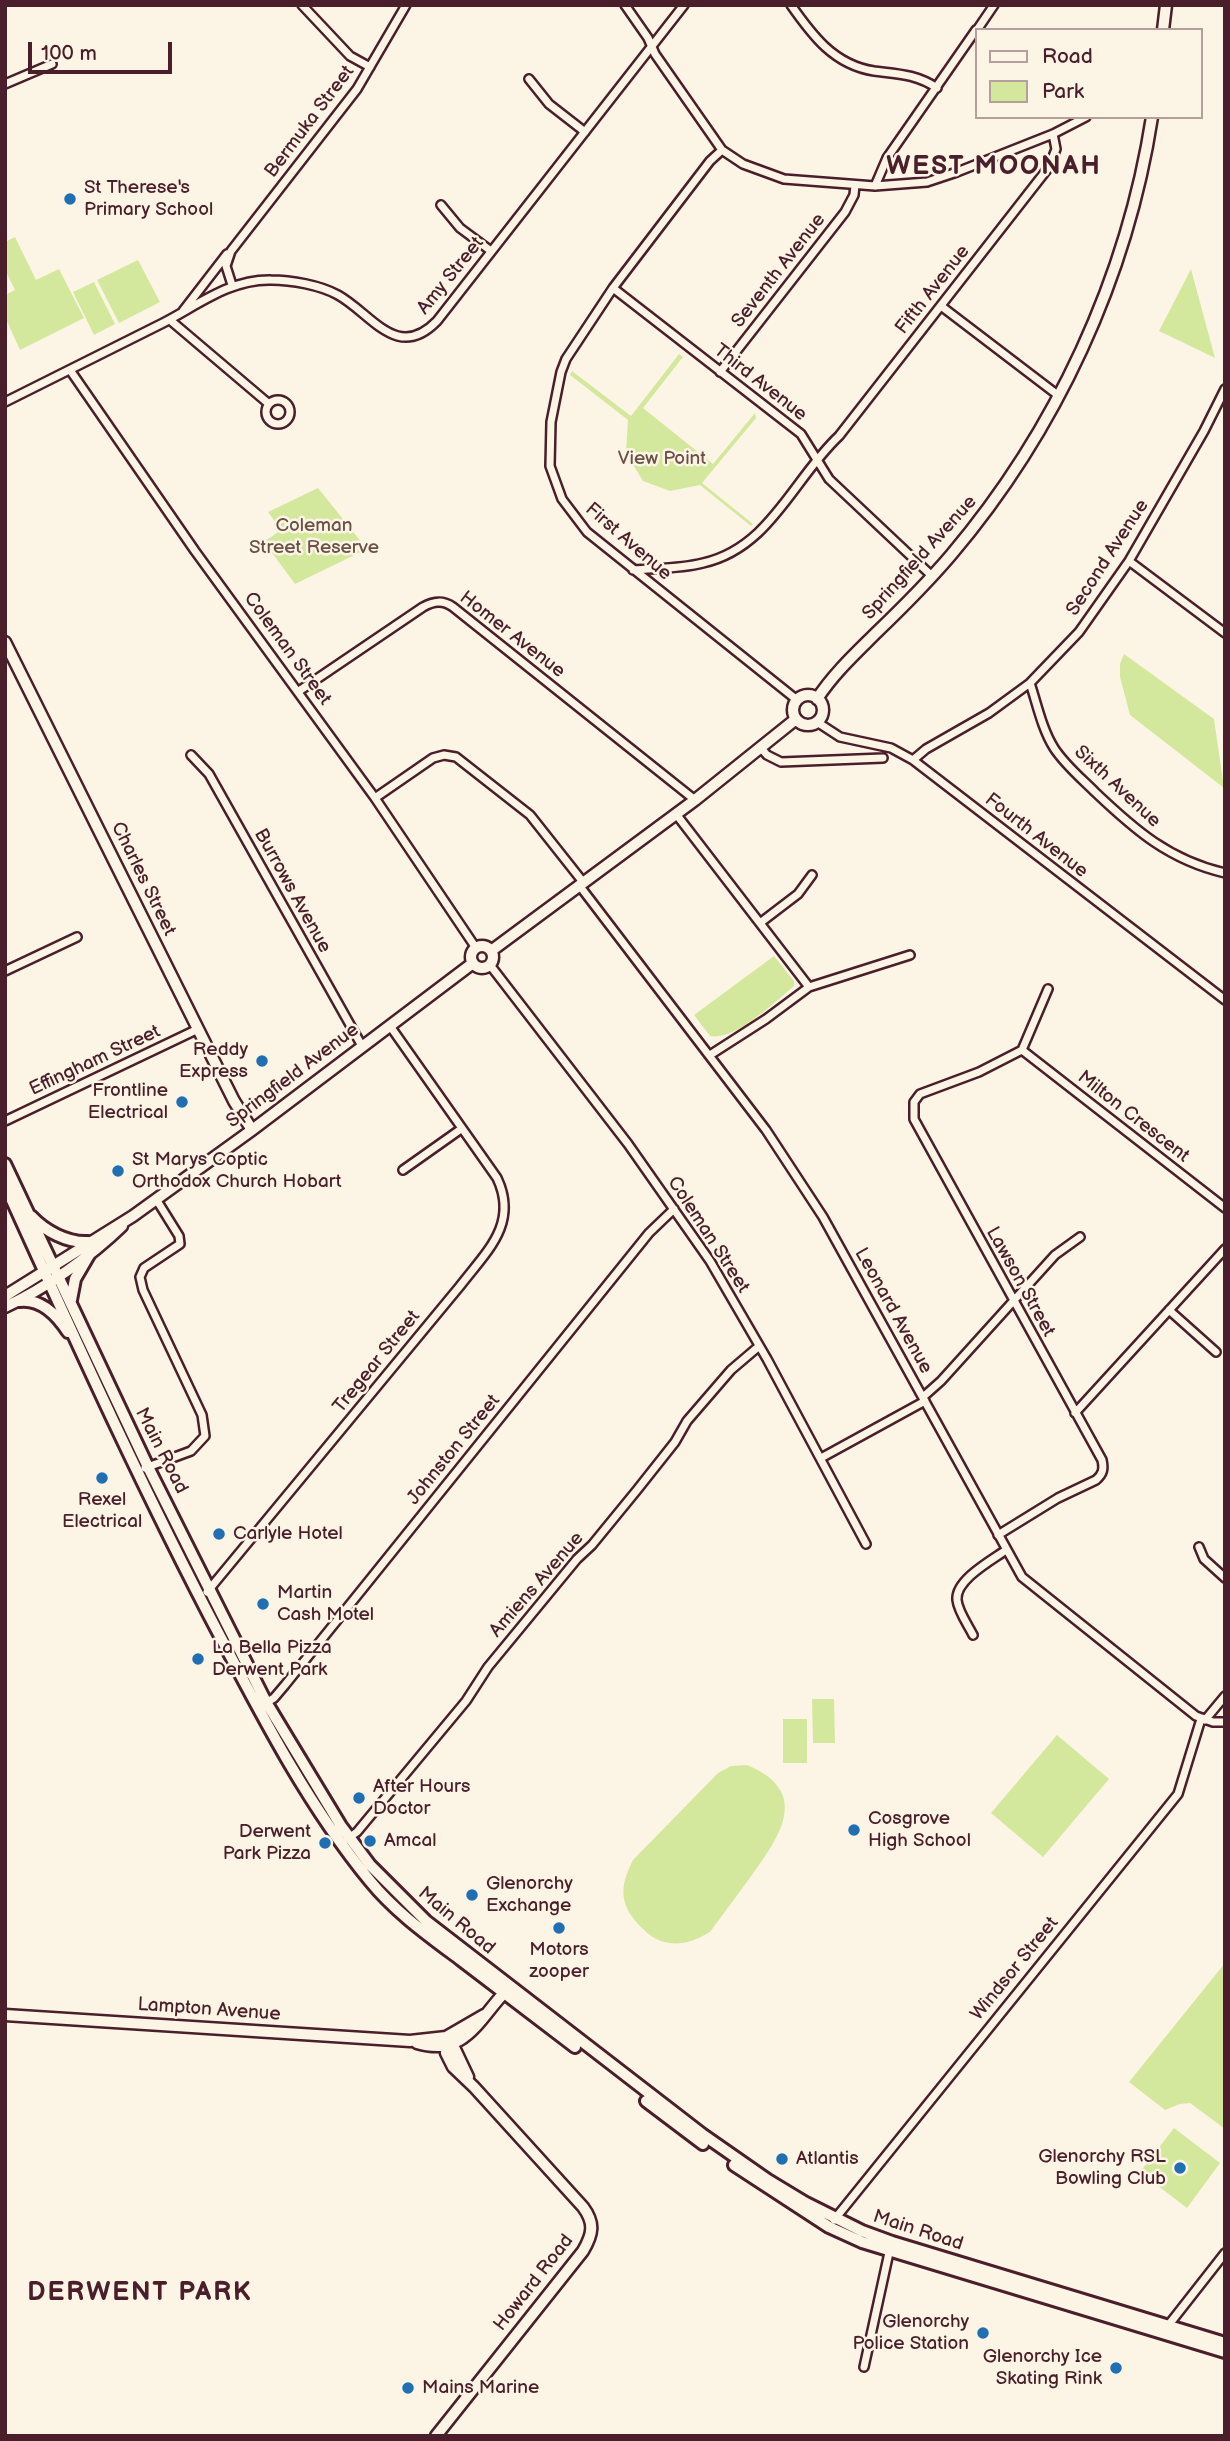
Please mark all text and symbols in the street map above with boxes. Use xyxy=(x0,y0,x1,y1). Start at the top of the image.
scale bar xyxy=(32,28,175,72)
legend xyxy=(974,28,1202,119)
text: 100 m xyxy=(41,41,97,66)
text: Road xyxy=(1042,44,1093,69)
street label: Bermuka Street xyxy=(260,61,360,183)
text: Park xyxy=(1042,79,1084,104)
district label: WEST MOONAH xyxy=(888,151,1100,183)
place label: St Therese's Primary School xyxy=(84,177,213,221)
marker: St Therese's Primary School xyxy=(62,191,78,207)
street label: Seventh Avenue xyxy=(727,209,831,333)
street label: Amy Street xyxy=(413,233,489,319)
street label: Fifth Avenue xyxy=(891,241,975,339)
street label: Third Avenue xyxy=(709,340,811,426)
park label: View Point xyxy=(618,448,706,470)
street label: Springfield Avenue xyxy=(858,491,982,625)
street label: Second Avenue xyxy=(1062,496,1154,620)
street label: First Avenue xyxy=(580,498,676,586)
park label: Coleman Street Reserve xyxy=(249,515,379,559)
street label: Homer Avenue xyxy=(455,587,569,683)
street label: Coleman Street xyxy=(238,588,336,710)
street label: Sixth Avenue xyxy=(1069,741,1165,833)
street label: Fourth Avenue xyxy=(980,789,1092,883)
street label: Charles Street xyxy=(106,818,180,940)
street label: Burrows Avenue xyxy=(248,825,336,957)
street label: Springfield Avenue xyxy=(222,1019,364,1133)
street label: Effingham Street xyxy=(26,1021,164,1101)
place label: Reddy Express xyxy=(179,1039,248,1083)
marker: Reddy Express xyxy=(254,1053,270,1069)
street label: Milton Crescent xyxy=(1073,1066,1193,1168)
place label: Frontline Electrical xyxy=(88,1080,168,1124)
marker: Frontline Electrical xyxy=(174,1094,190,1110)
place label: St Marys Coptic Orthodox Church Hobart xyxy=(132,1149,342,1193)
marker: St Marys Coptic Orthodox Church Hobart xyxy=(110,1163,126,1179)
street label: Coleman Street xyxy=(662,1173,754,1297)
street label: Lawson Street xyxy=(980,1223,1060,1341)
street label: Leonard Avenue xyxy=(849,1244,937,1378)
street label: Tregear Street xyxy=(329,1306,425,1418)
street label: Johnston Street xyxy=(403,1390,505,1510)
street label: Main Road xyxy=(130,1404,192,1498)
marker: Rexel Electrical xyxy=(94,1470,110,1486)
place label: Rexel Electrical xyxy=(62,1489,142,1533)
place label: Carlyle Hotel xyxy=(233,1523,343,1545)
marker: Carlyle Hotel xyxy=(211,1526,227,1542)
street label: Amiens Avenue xyxy=(485,1528,589,1642)
place label: Martin Cash Motel xyxy=(277,1582,374,1626)
marker: Martin Cash Motel xyxy=(255,1596,271,1612)
place label: La Bella Pizza Derwent Park xyxy=(212,1637,332,1681)
marker: La Bella Pizza Derwent Park xyxy=(190,1651,206,1667)
place label: After Hours Doctor xyxy=(373,1776,470,1820)
marker: After Hours Doctor xyxy=(351,1790,367,1806)
place label: Cosgrove High School xyxy=(868,1808,971,1852)
place label: Derwent Park Pizza xyxy=(223,1821,311,1865)
marker: Cosgrove High School xyxy=(846,1822,862,1838)
place label: Amcal xyxy=(384,1830,436,1852)
marker: Amcal xyxy=(362,1833,378,1849)
marker: Derwent Park Pizza xyxy=(317,1835,333,1851)
place label: Glenorchy Exchange xyxy=(486,1873,573,1917)
street label: Main Road xyxy=(413,1882,499,1960)
marker: Glenorchy Exchange xyxy=(464,1887,480,1903)
street label: Windsor Street xyxy=(966,1913,1064,2025)
marker: Motors zooper xyxy=(551,1920,567,1936)
place label: Motors zooper xyxy=(529,1939,589,1983)
street label: Lampton Avenue xyxy=(137,1994,281,2026)
place label: Glenorchy RSL Bowling Club xyxy=(1038,2146,1166,2190)
place label: Atlantis xyxy=(796,2148,859,2170)
marker: Atlantis xyxy=(774,2151,790,2167)
marker: Glenorchy RSL Bowling Club xyxy=(1172,2160,1188,2176)
street label: Main Road xyxy=(870,2206,966,2256)
street label: Howard Road xyxy=(489,2230,579,2336)
district label: DERWENT PARK xyxy=(29,2277,251,2309)
place label: Glenorchy Police Station xyxy=(853,2311,969,2355)
marker: Glenorchy Police Station xyxy=(975,2325,991,2341)
place label: Glenorchy Ice Skating Rink xyxy=(983,2346,1102,2390)
marker: Glenorchy Ice Skating Rink xyxy=(1108,2360,1124,2376)
place label: Mains Marine xyxy=(422,2377,539,2399)
marker: Mains Marine xyxy=(400,2380,416,2396)

